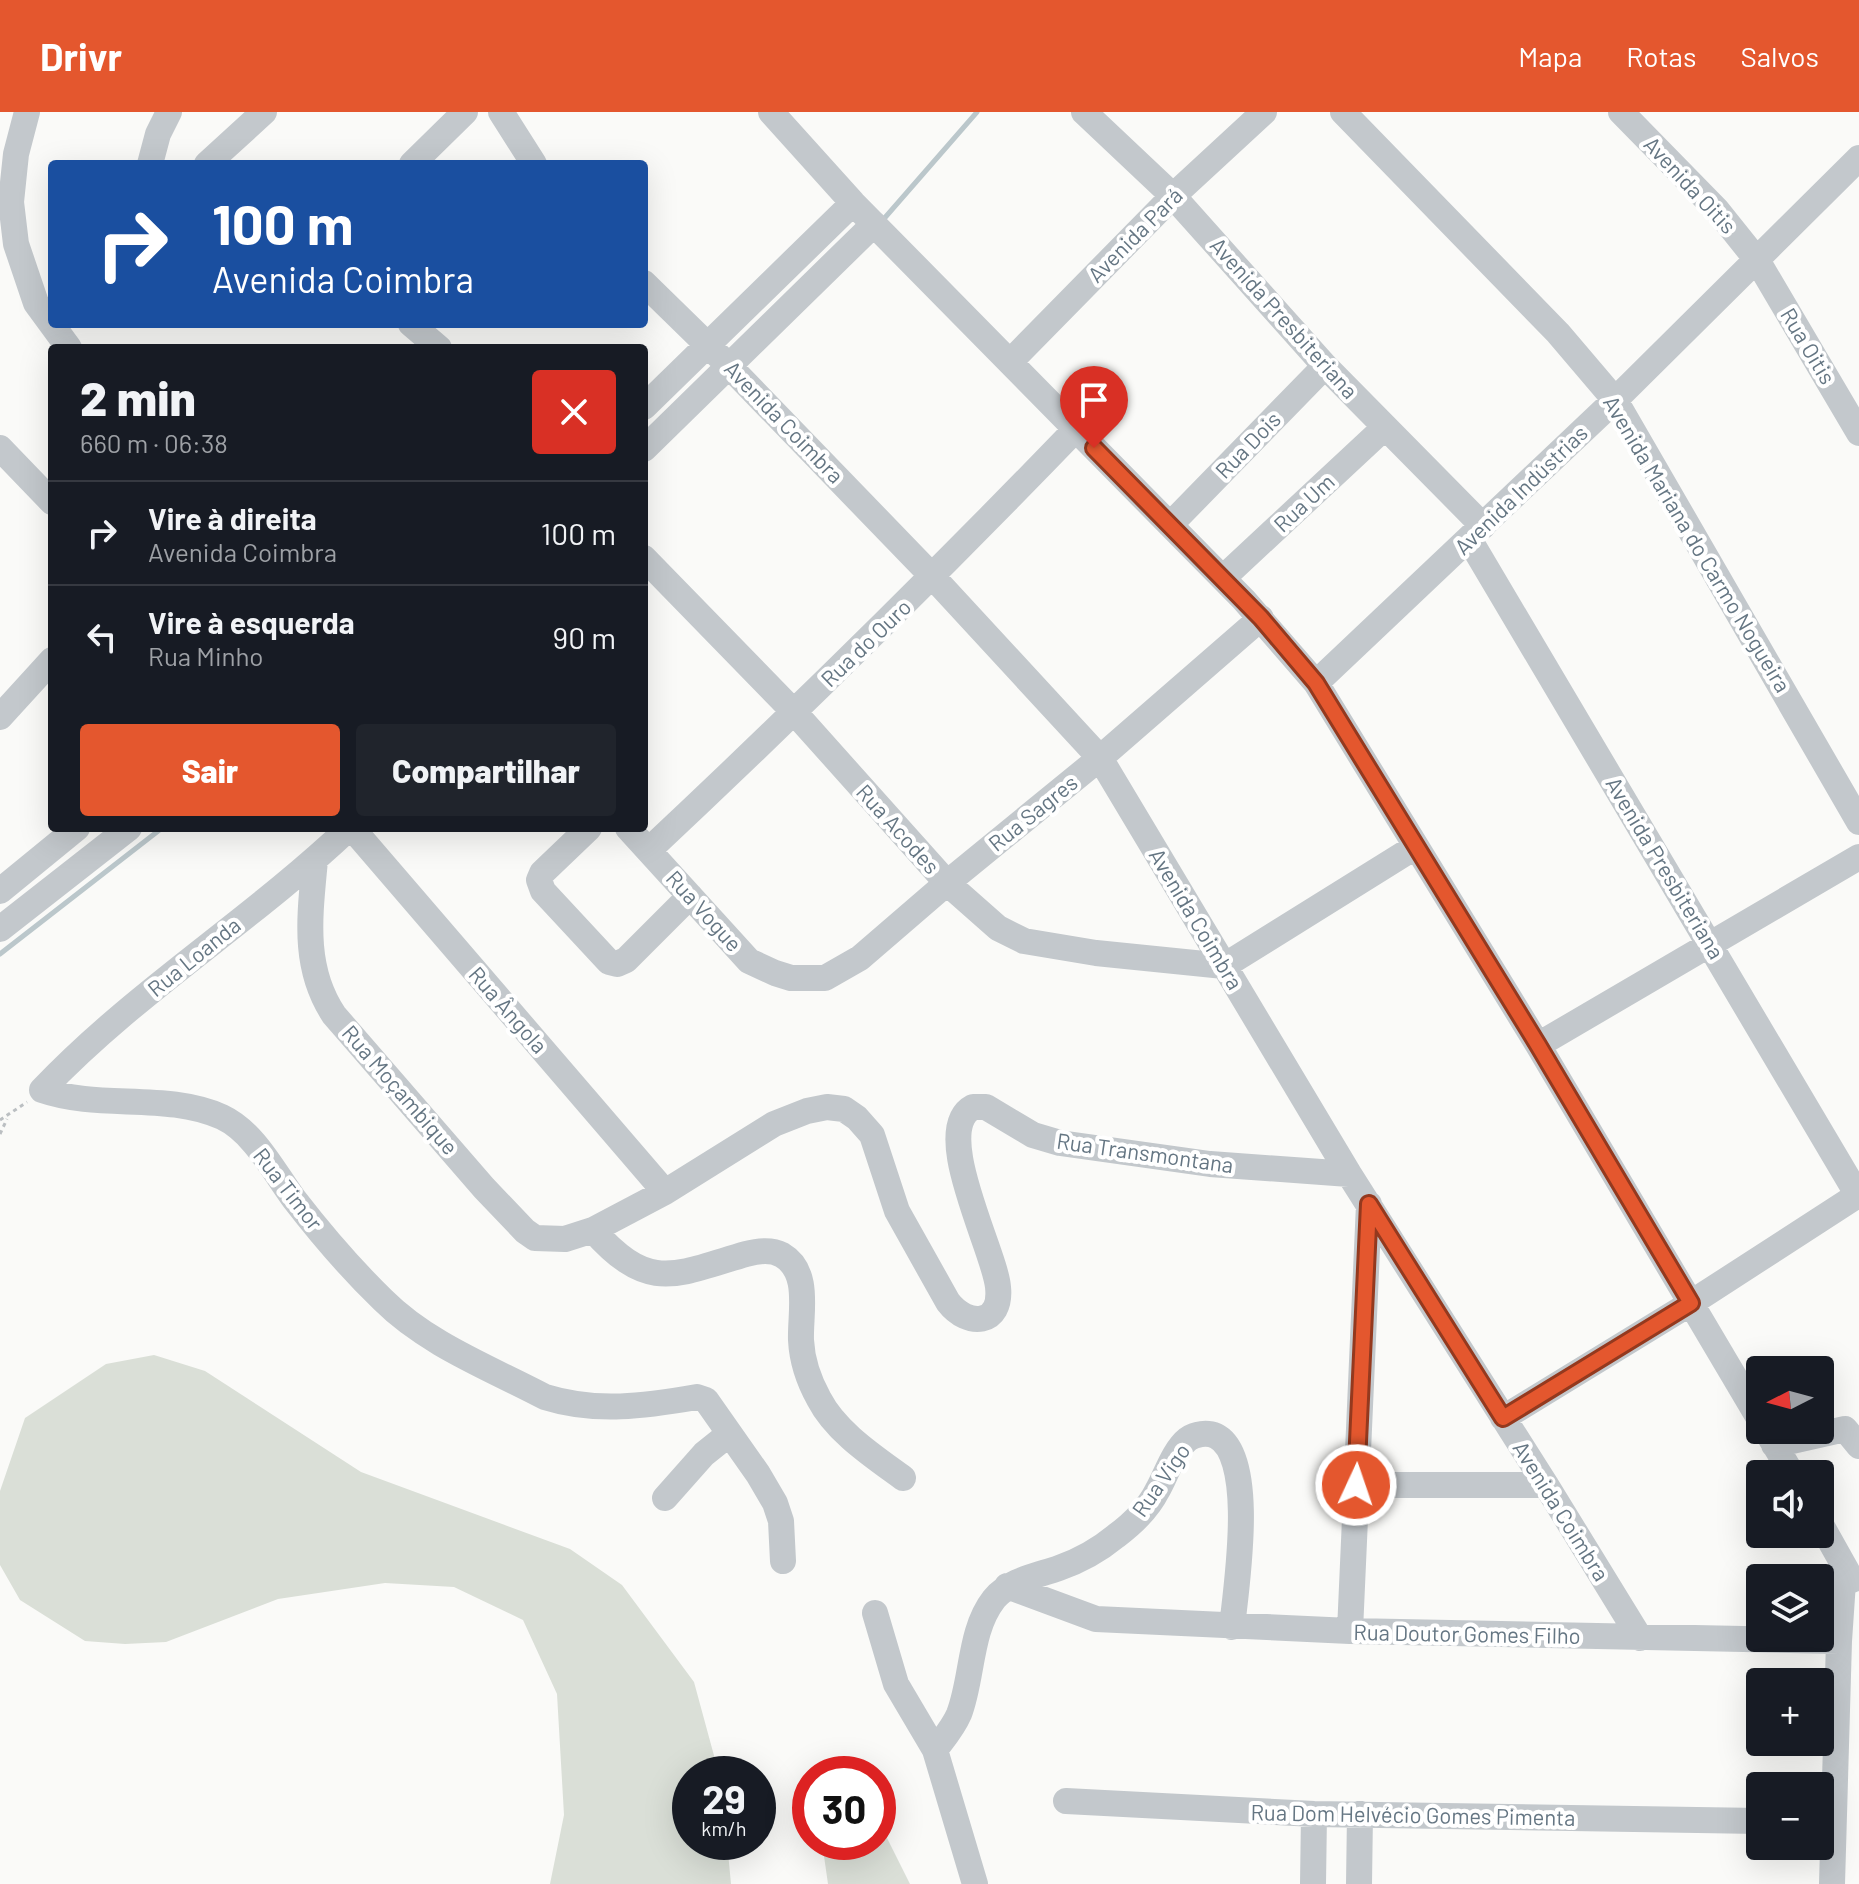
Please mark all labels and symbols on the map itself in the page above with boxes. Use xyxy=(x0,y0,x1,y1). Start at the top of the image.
street label: Avenida Oitis xyxy=(1639,130,1742,238)
street label: Avenida Pará xyxy=(1082,182,1187,287)
street label: Avenida Presbiteriana xyxy=(1206,231,1364,403)
street label: Rua Oitis xyxy=(1776,303,1842,388)
street label: Avenida Coimbra xyxy=(720,355,850,488)
pin xyxy=(1060,366,1128,448)
street label: Avenida Mariana do Carmo Nogueira xyxy=(1599,391,1797,696)
street label: Rua Dois xyxy=(1209,406,1285,483)
street label: Avenida Indústrias xyxy=(1448,419,1592,559)
street label: Rua Um xyxy=(1268,468,1339,537)
street label: Rua do Ouro xyxy=(815,593,916,691)
street label: Rua Sagres xyxy=(983,769,1082,856)
street label: Avenida Presbiteriana xyxy=(1601,772,1730,963)
street label: Rua Acodes xyxy=(852,778,946,878)
street label: Avenida Coimbra xyxy=(1145,843,1249,994)
street label: Rua Vogue xyxy=(662,864,748,956)
street label: Rua Loanda xyxy=(142,911,245,1001)
street label: Rua Ângola xyxy=(464,961,553,1058)
street label: Rua Moçambique xyxy=(338,1019,464,1159)
street label: Rua Transmontana xyxy=(1055,1127,1235,1177)
street label: Rua Timor xyxy=(249,1142,329,1235)
north arrow xyxy=(1746,1356,1834,1444)
street label: Avenida Coimbra xyxy=(1508,1436,1615,1585)
street label: Rua Vigo xyxy=(1126,1438,1195,1521)
position arrow xyxy=(1314,1443,1398,1527)
street label: Rua Doutor Gomes Filho xyxy=(1353,1618,1581,1648)
speed limit sign: 30 xyxy=(792,1756,896,1860)
street label: Rua Dom Helvécio Gomes Pimenta xyxy=(1250,1798,1576,1830)

